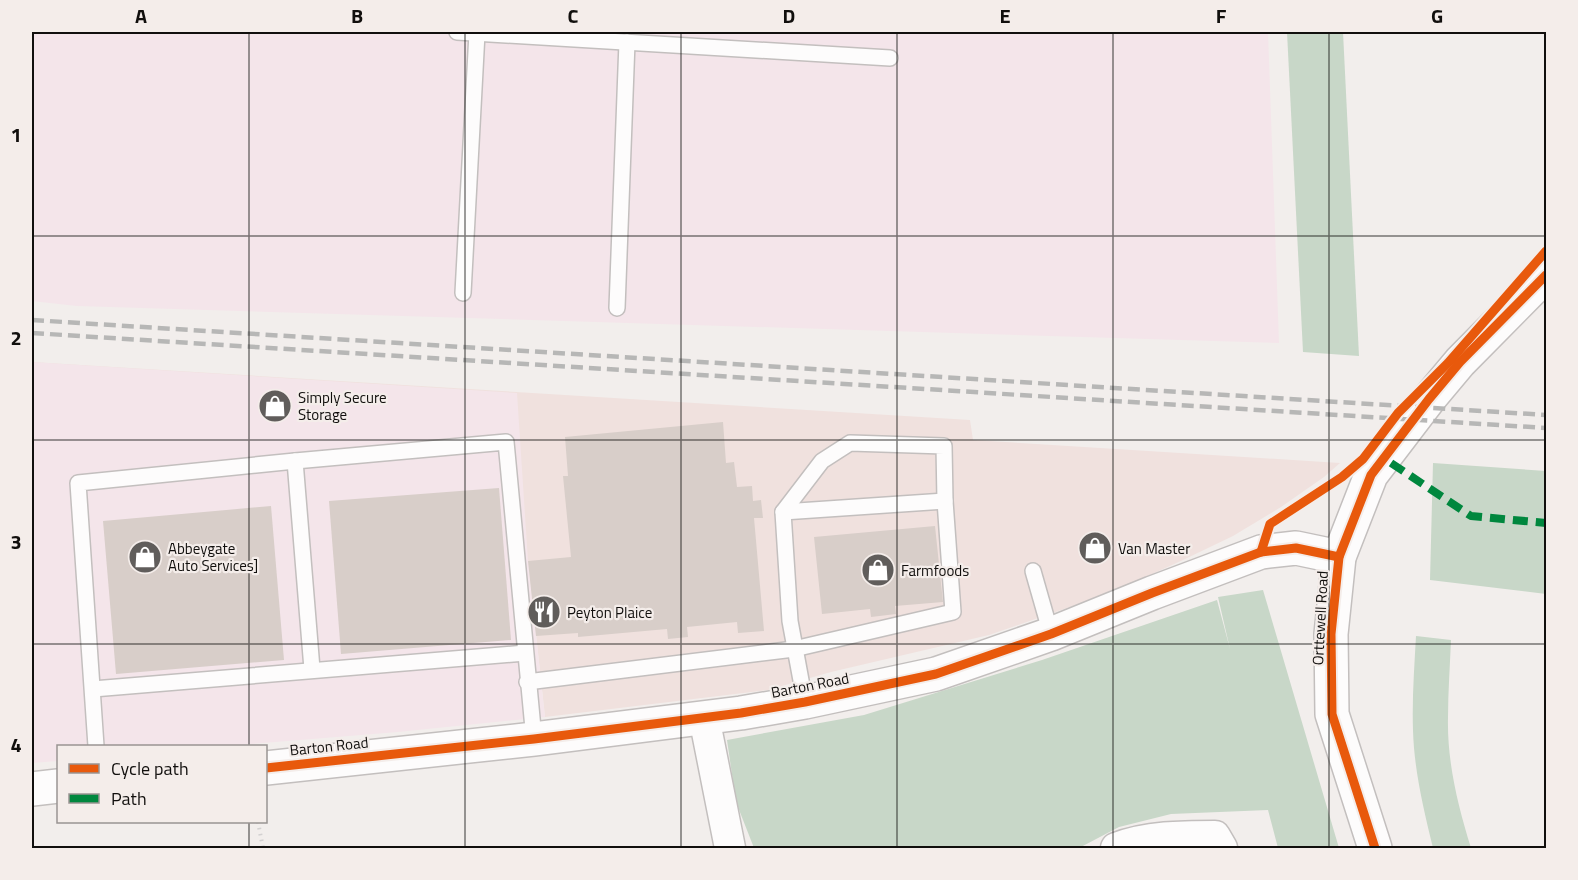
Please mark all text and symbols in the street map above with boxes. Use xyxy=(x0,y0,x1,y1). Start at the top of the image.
text: A xyxy=(135,0,147,31)
text: B xyxy=(351,0,363,31)
text: C xyxy=(568,0,579,31)
text: D xyxy=(783,0,795,31)
text: E xyxy=(999,0,1011,31)
text: F xyxy=(1216,0,1227,31)
text: G xyxy=(1431,0,1443,31)
text: 1 xyxy=(10,119,22,150)
text: 2 xyxy=(10,322,22,353)
place label: Simply Secure Storage xyxy=(298,386,387,426)
shop icon: Simply Secure Storage xyxy=(257,388,293,424)
text: 3 xyxy=(10,526,22,557)
shop icon: Van Master xyxy=(1077,530,1113,566)
place label: Abbeygate Auto Services] xyxy=(168,537,258,577)
place label: Van Master xyxy=(1118,537,1190,560)
shop icon: Abbeygate Auto Services] xyxy=(127,539,163,575)
shop icon: Farmfoods xyxy=(860,552,896,588)
place label: Farmfoods xyxy=(901,559,969,582)
street label: Orttewell Road xyxy=(1306,570,1334,666)
restaurant icon: Peyton Plaice xyxy=(526,594,562,630)
place label: Peyton Plaice xyxy=(567,601,652,624)
street label: Barton Road xyxy=(769,666,851,704)
text: 4 xyxy=(10,729,22,760)
street label: Barton Road xyxy=(289,730,369,762)
legend xyxy=(57,745,267,823)
text: Cycle path xyxy=(111,755,189,782)
text: Path xyxy=(111,785,147,812)

